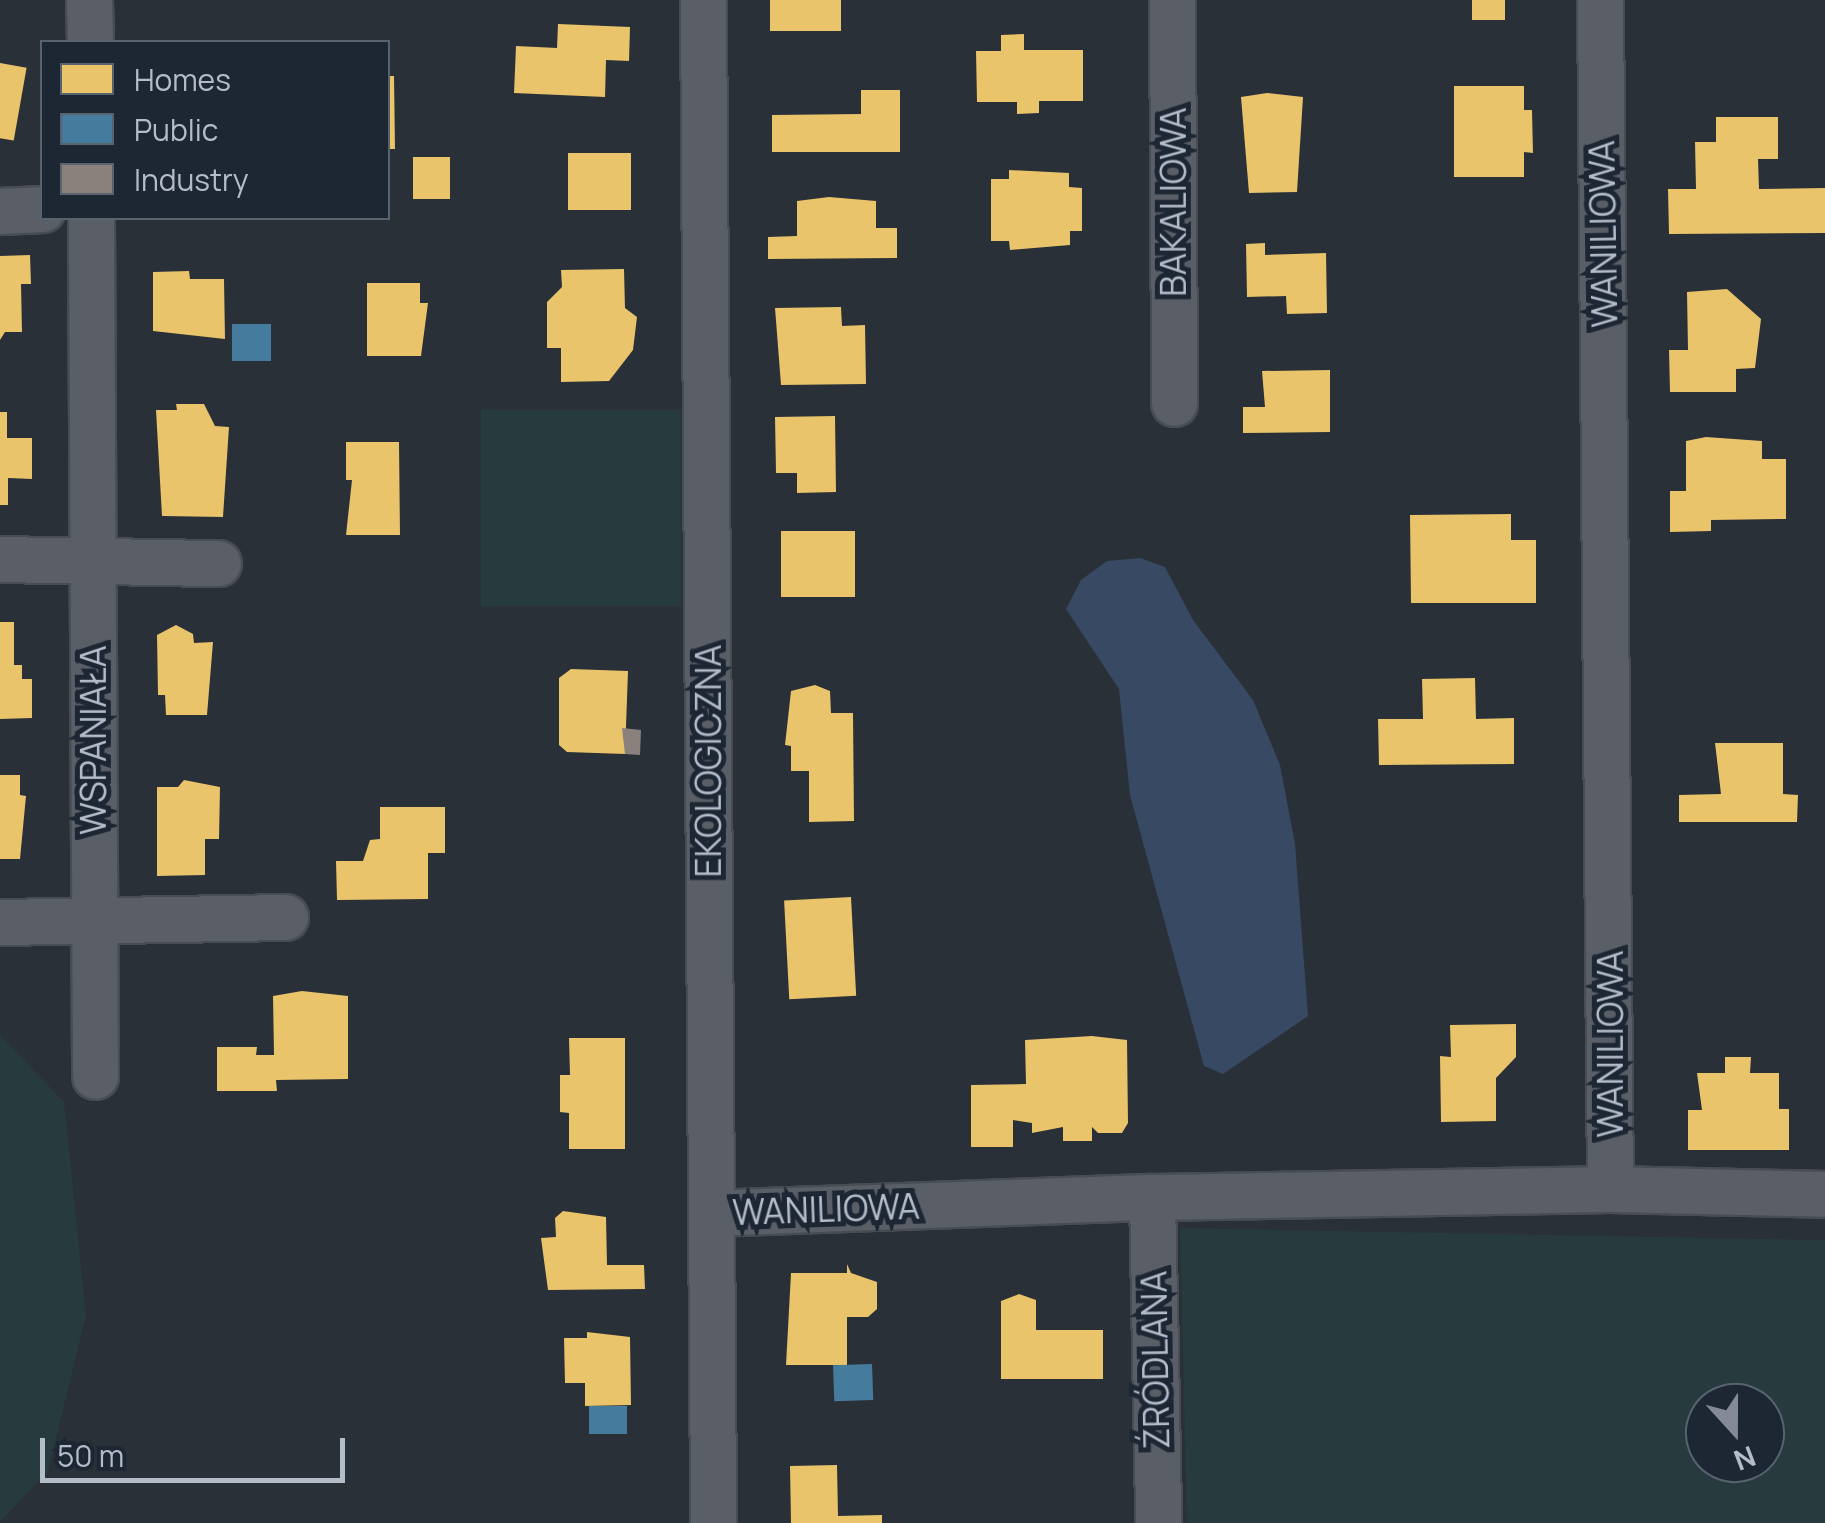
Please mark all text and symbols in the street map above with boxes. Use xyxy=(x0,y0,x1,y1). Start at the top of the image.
legend xyxy=(40,40,390,220)
text: Homes xyxy=(134,59,231,100)
street label: BAKALIOWA xyxy=(1152,107,1194,297)
text: Public xyxy=(134,109,218,150)
street label: WANILIOWA xyxy=(1580,140,1626,328)
text: Industry xyxy=(134,159,249,200)
street label: WSPANIAŁA xyxy=(72,645,114,835)
street label: EKOLOGICZNA xyxy=(687,645,729,877)
street label: WANILIOWA xyxy=(1589,950,1631,1138)
street label: WANILIOWA xyxy=(732,1185,920,1233)
street label: ŹRÓDLANA xyxy=(1132,1270,1178,1450)
north arrow xyxy=(1685,1383,1785,1483)
scale bar xyxy=(45,1418,350,1480)
text: 50 m xyxy=(57,1435,124,1476)
text: N xyxy=(1729,1438,1761,1480)

